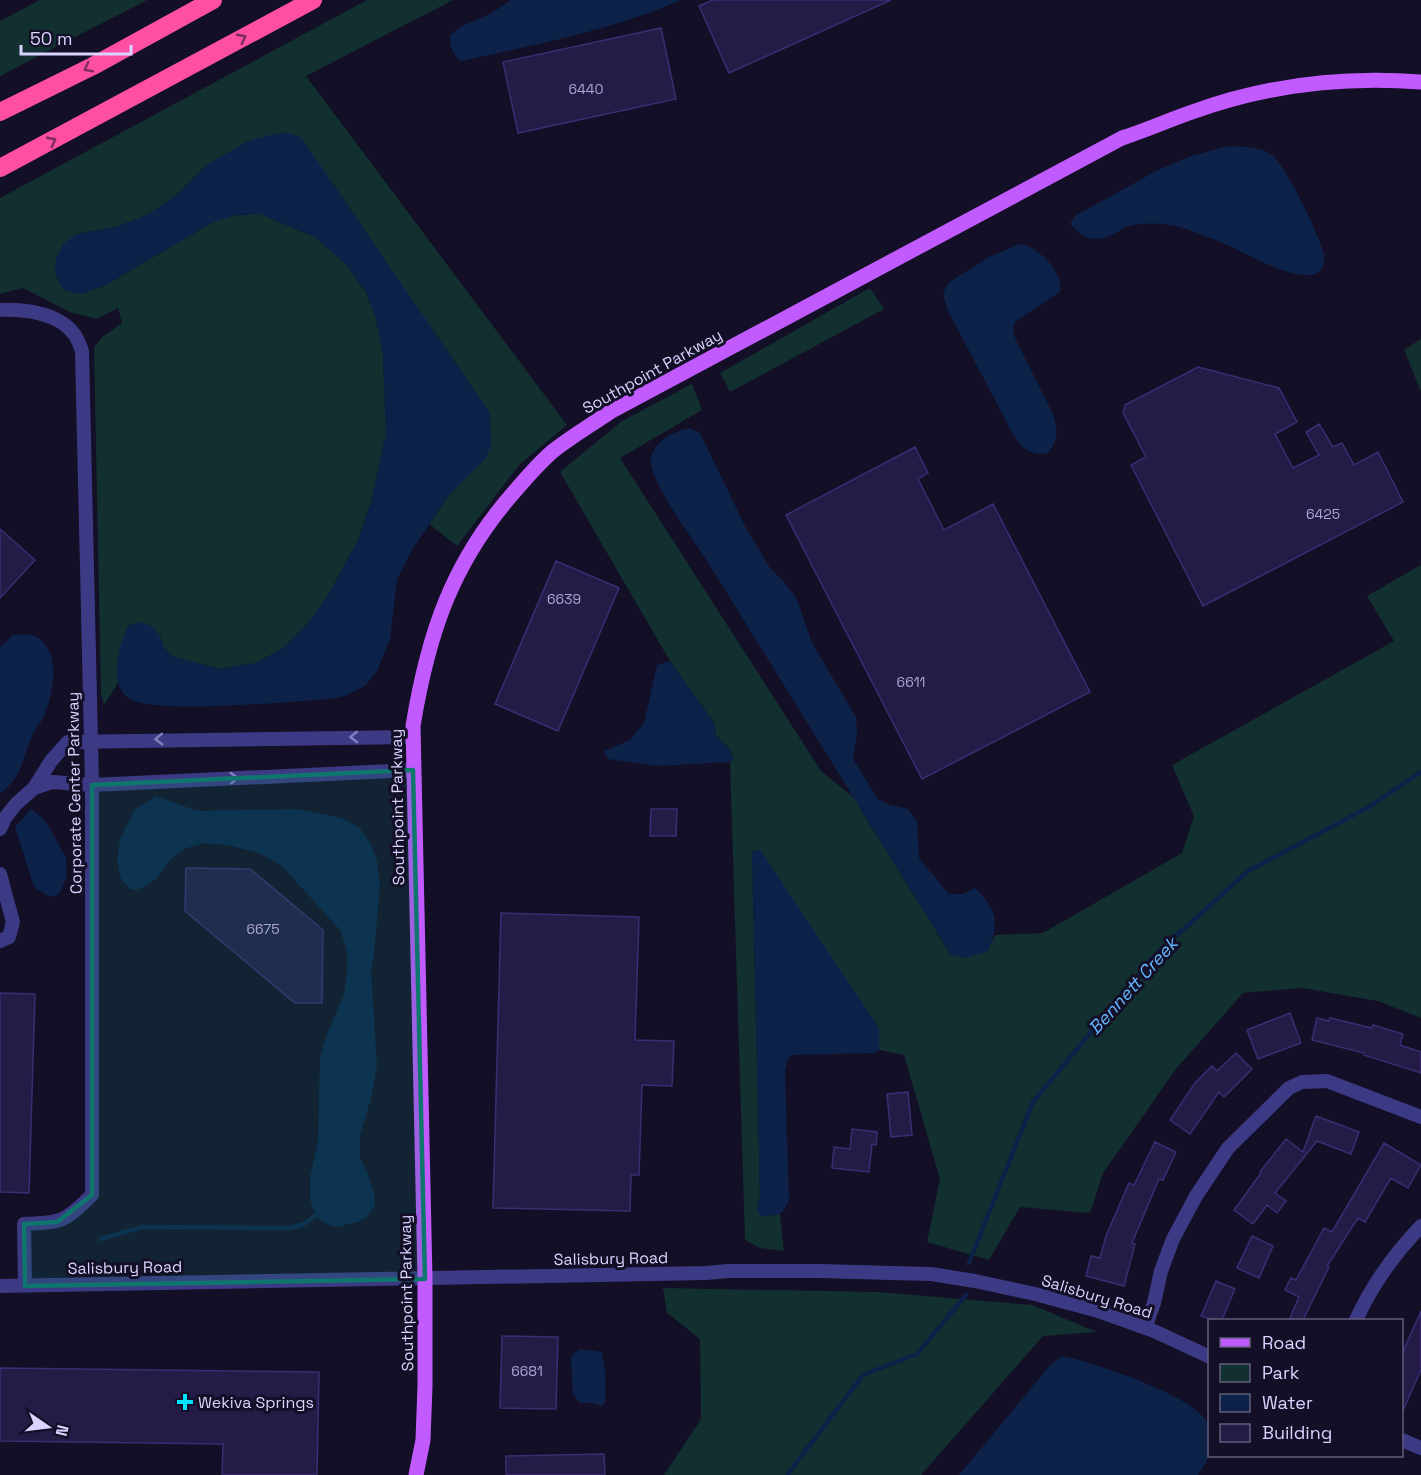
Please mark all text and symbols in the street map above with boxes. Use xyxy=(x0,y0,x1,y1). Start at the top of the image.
scale bar xyxy=(21,18,130,56)
text: 50 m xyxy=(30,27,72,50)
one-way arrow xyxy=(235,34,246,45)
one-way arrow xyxy=(84,61,95,73)
house number: 6440 xyxy=(568,80,604,98)
one-way arrow xyxy=(45,136,56,148)
street label: Southpoint Parkway xyxy=(579,324,726,419)
house number: 6425 xyxy=(1306,505,1340,523)
house number: 6639 xyxy=(547,590,581,608)
house number: 6611 xyxy=(897,673,925,691)
street label: Corporate Center Parkway xyxy=(62,692,87,894)
street label: Southpoint Parkway xyxy=(386,729,409,885)
one-way arrow xyxy=(350,731,359,743)
one-way arrow xyxy=(155,733,164,745)
one-way arrow xyxy=(230,772,239,785)
house number: 6675 xyxy=(246,920,280,938)
water label: Bennett Creek xyxy=(1083,931,1184,1039)
street label: Southpoint Parkway xyxy=(395,1215,418,1371)
street label: Salisbury Road xyxy=(554,1247,668,1270)
street label: Salisbury Road xyxy=(68,1256,182,1279)
street label: Salisbury Road xyxy=(1039,1270,1155,1323)
legend xyxy=(1208,1319,1403,1457)
text: Road xyxy=(1262,1331,1306,1354)
text: Park xyxy=(1262,1361,1300,1384)
house number: 6681 xyxy=(511,1362,543,1380)
text: Water xyxy=(1262,1391,1313,1414)
place label: Wekiva Springs xyxy=(198,1392,314,1413)
marker: Wekiva Springs xyxy=(176,1393,194,1411)
north arrow xyxy=(18,1397,78,1457)
text: Building xyxy=(1262,1421,1332,1444)
text: N xyxy=(51,1423,74,1438)

